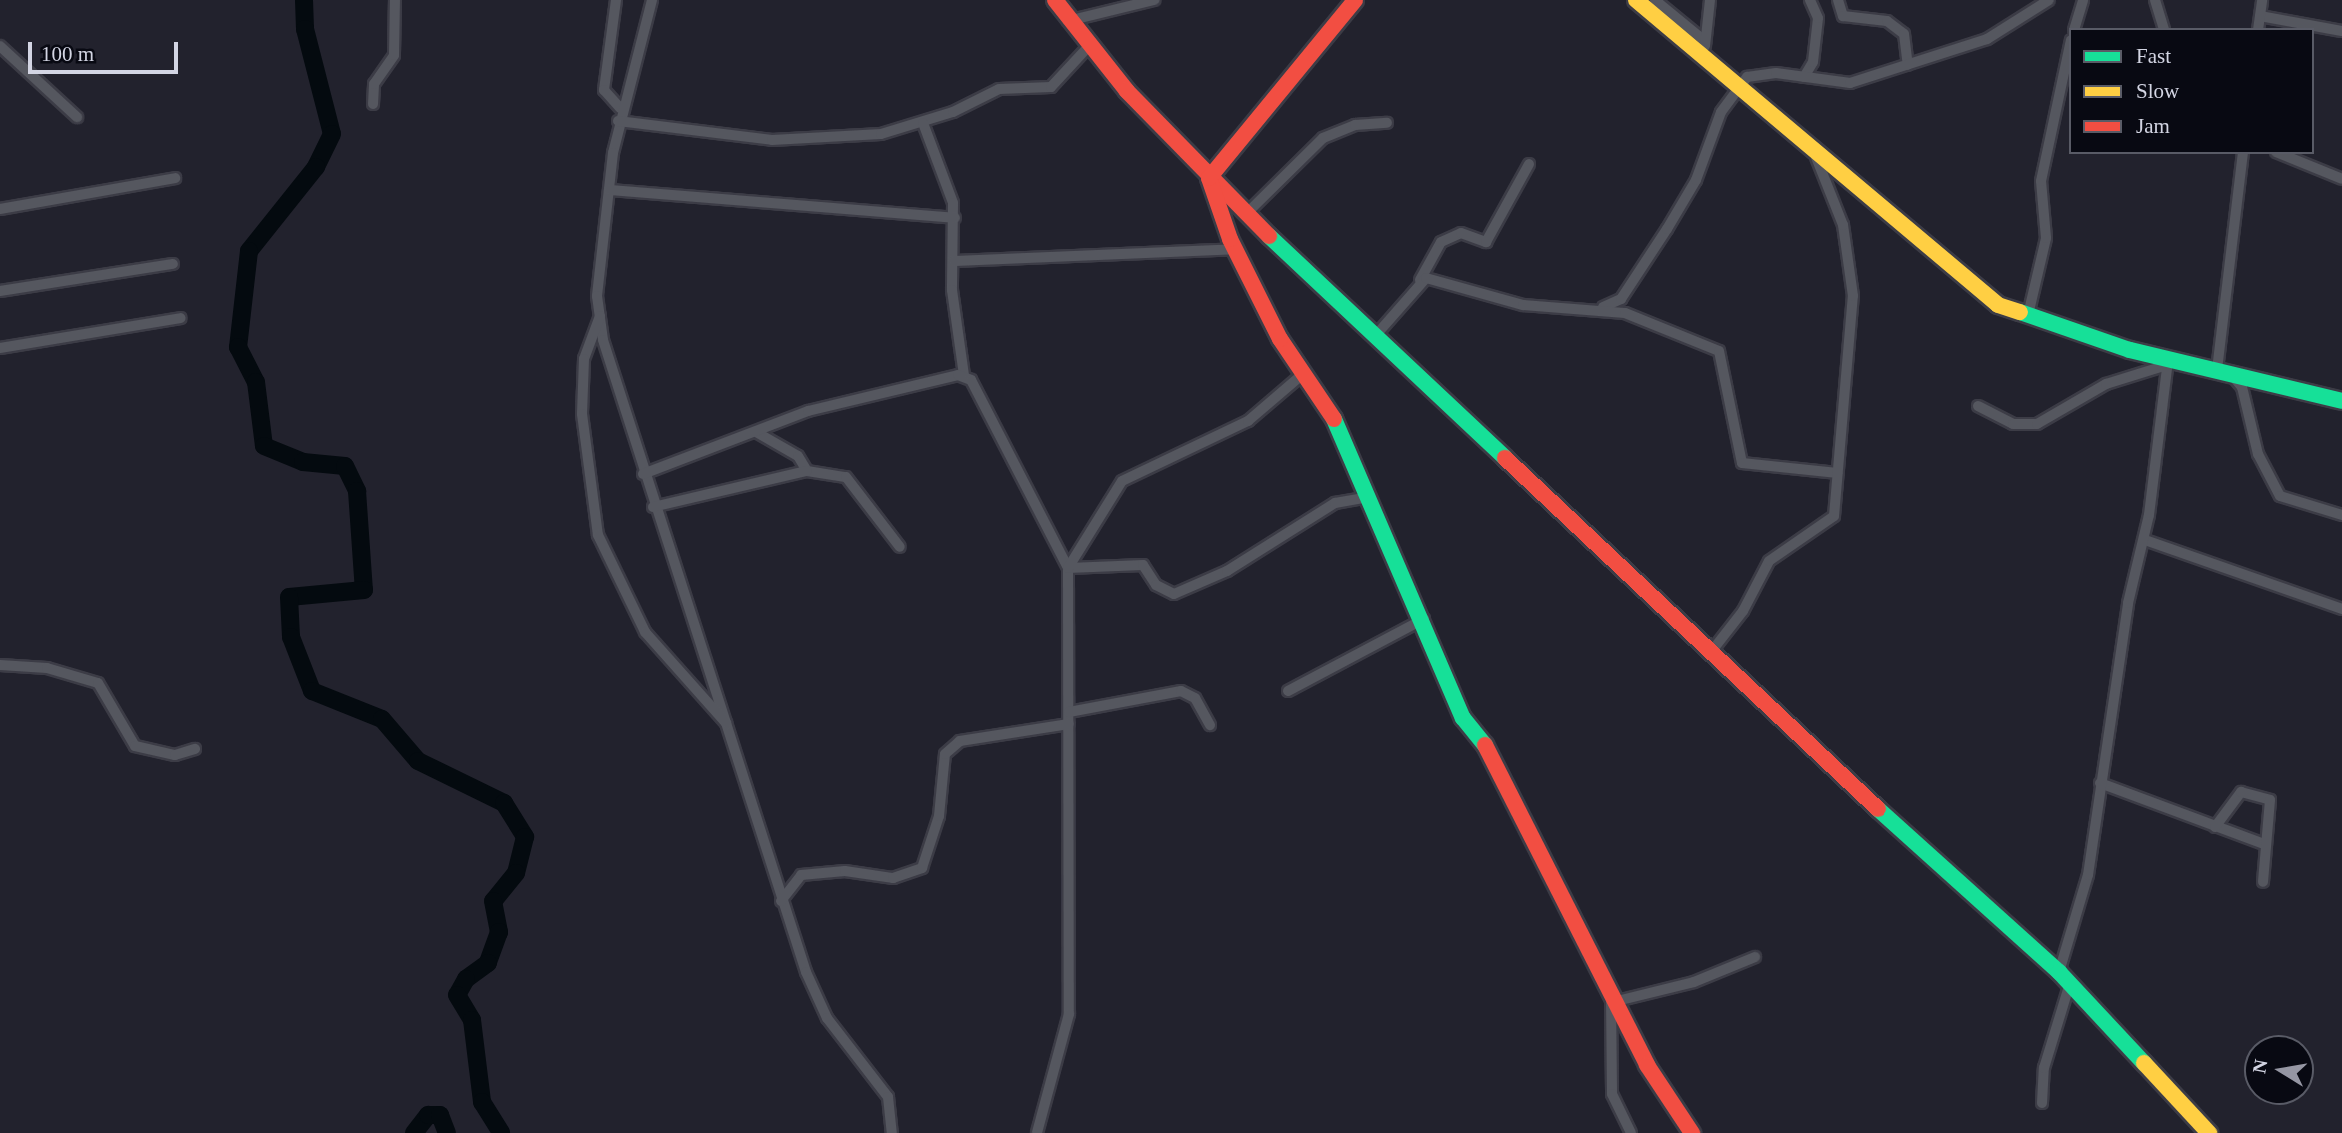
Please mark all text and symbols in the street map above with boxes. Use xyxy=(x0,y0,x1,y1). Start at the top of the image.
scale bar xyxy=(32,28,182,72)
legend xyxy=(2069,28,2314,154)
text: 100 m xyxy=(41,42,94,66)
text: Fast xyxy=(2136,44,2171,68)
text: Slow xyxy=(2136,79,2179,103)
text: Jam xyxy=(2136,114,2170,138)
north arrow xyxy=(2244,1035,2314,1105)
text: N xyxy=(2248,1058,2271,1075)

